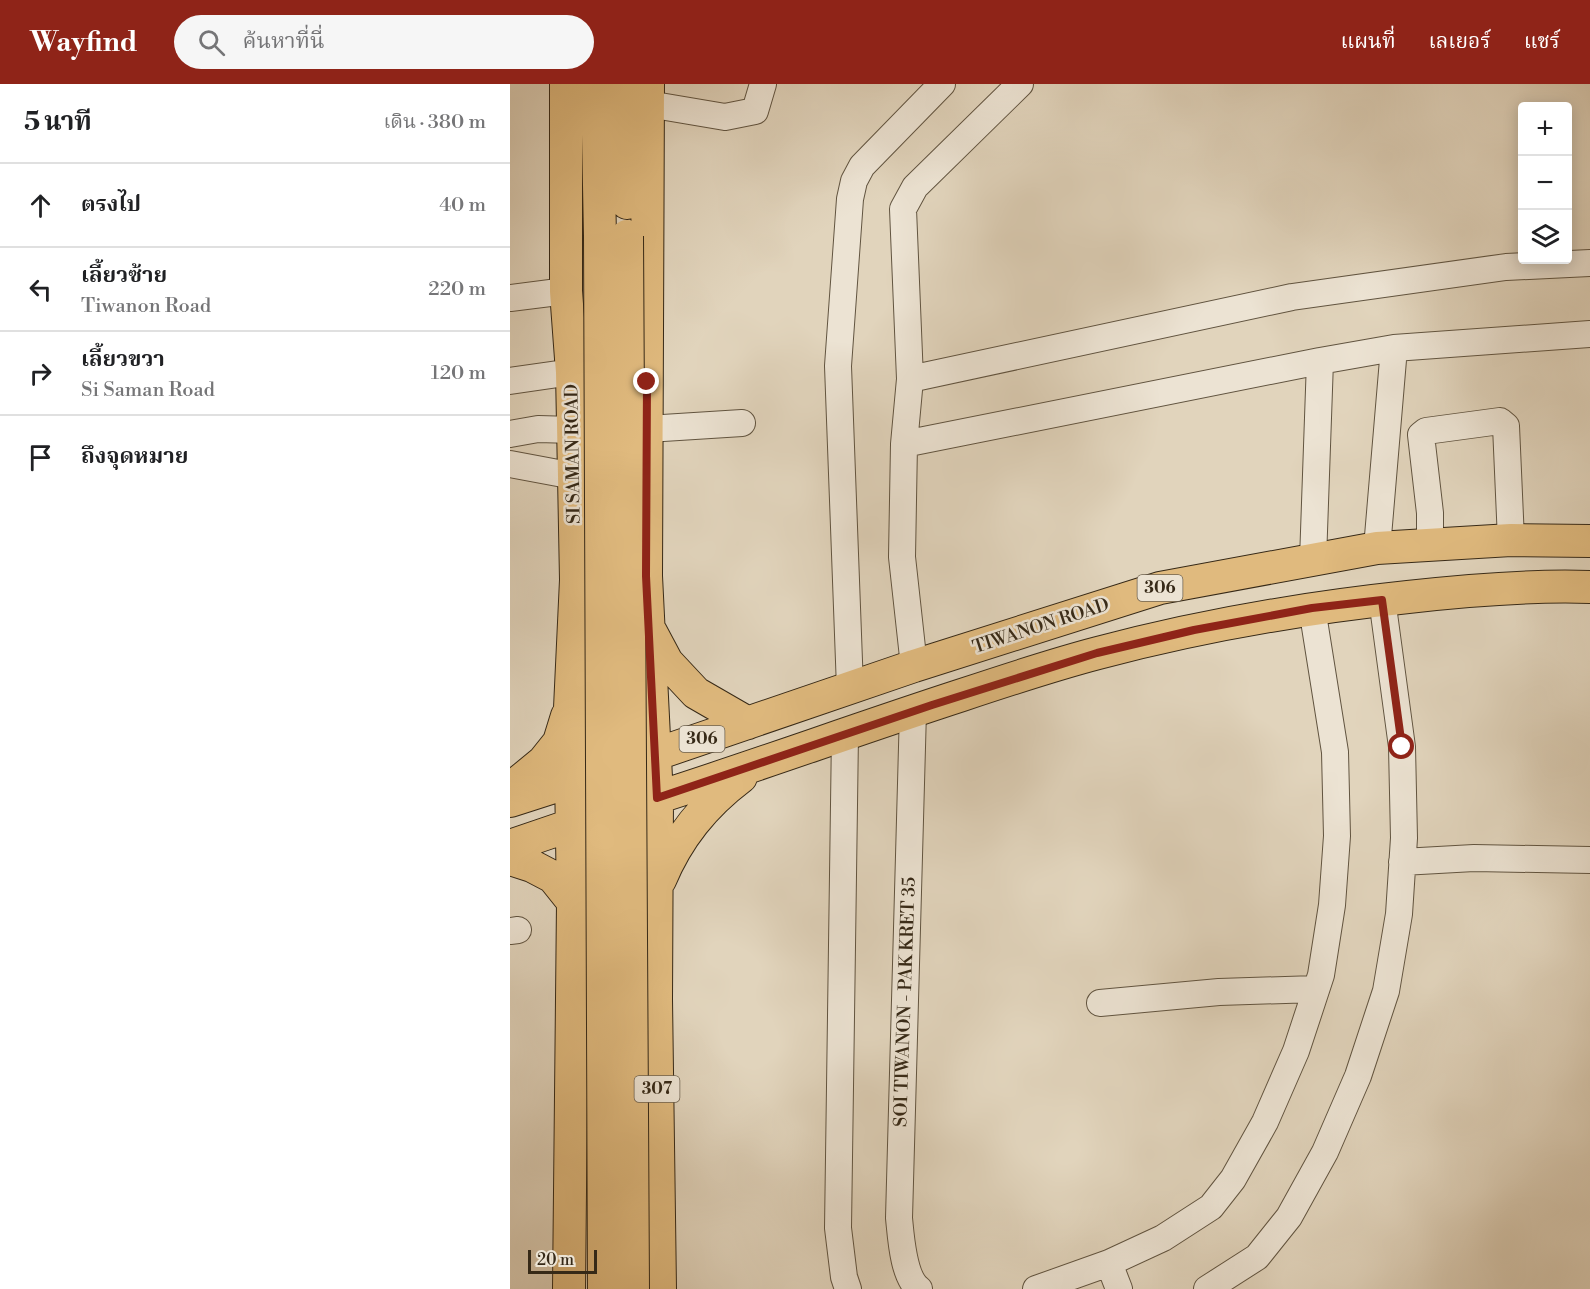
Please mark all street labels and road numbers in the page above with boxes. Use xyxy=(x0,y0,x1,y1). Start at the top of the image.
street label: SI SAMAN ROAD xyxy=(560,384,586,524)
road number: 306 xyxy=(1138,575,1182,601)
street label: TIWANON ROAD xyxy=(970,593,1112,659)
road number: 306 xyxy=(680,726,724,752)
street label: SOI TIWANON - PAK KRET 35 xyxy=(889,877,921,1127)
road number: 307 xyxy=(634,1076,680,1102)

